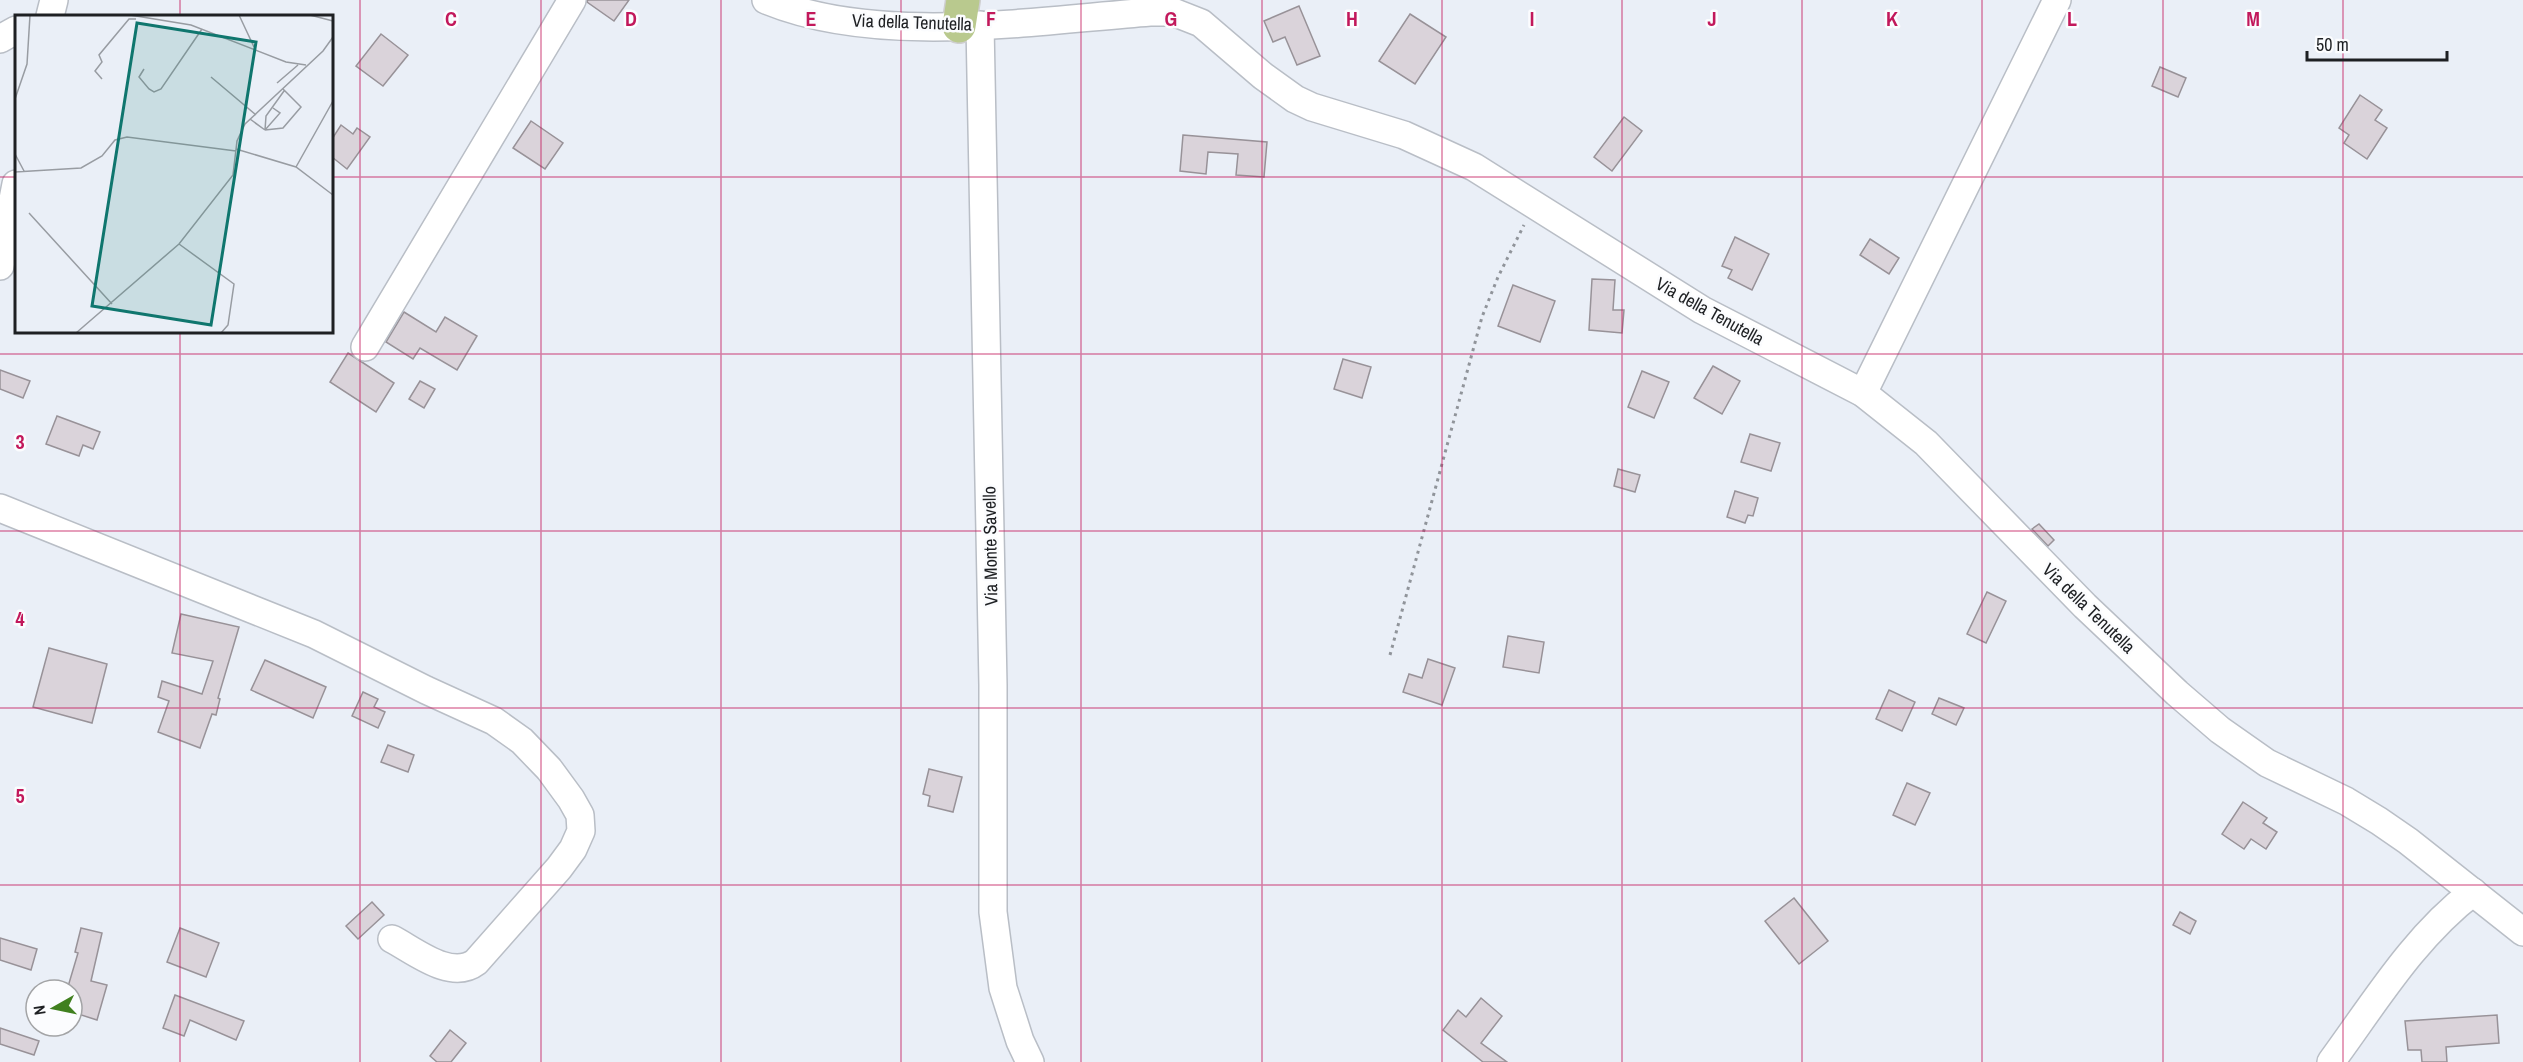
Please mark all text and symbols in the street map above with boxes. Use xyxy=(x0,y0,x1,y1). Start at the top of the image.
text: C xyxy=(445,5,457,32)
text: D xyxy=(625,5,637,32)
text: E xyxy=(806,5,817,32)
text: F xyxy=(986,5,996,32)
text: G xyxy=(1165,5,1177,32)
text: H xyxy=(1346,5,1358,32)
text: I xyxy=(1530,5,1534,32)
text: J xyxy=(1707,5,1717,32)
text: K xyxy=(1886,5,1898,32)
text: L xyxy=(2067,5,2077,32)
text: M xyxy=(2246,5,2260,32)
street label: Via della Tenutella xyxy=(852,7,972,37)
inset map xyxy=(15,15,333,333)
scale bar xyxy=(2307,24,2446,62)
text: 50 m xyxy=(2316,32,2349,57)
street label: Via della Tenutella xyxy=(1651,271,1769,351)
text: 3 xyxy=(15,428,25,455)
street label: Via Monte Savello xyxy=(976,486,1004,606)
street label: Via della Tenutella xyxy=(2037,557,2141,659)
text: 4 xyxy=(15,605,25,632)
text: 5 xyxy=(15,782,25,809)
north arrow xyxy=(24,978,84,1038)
text: N xyxy=(28,1004,51,1017)

